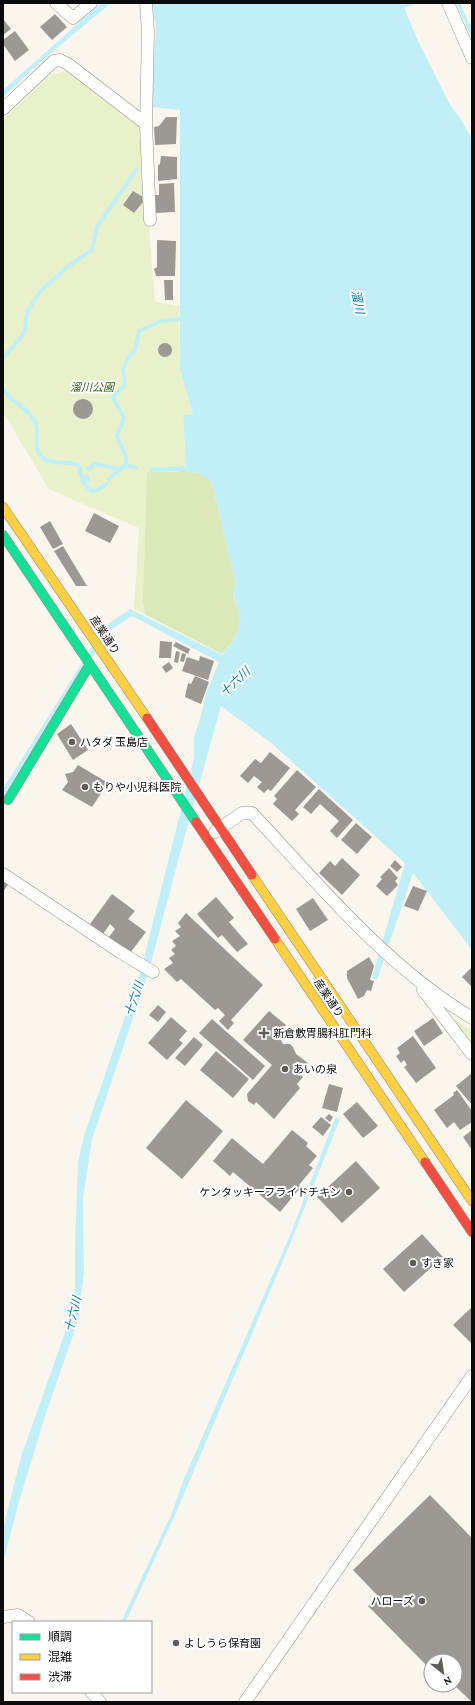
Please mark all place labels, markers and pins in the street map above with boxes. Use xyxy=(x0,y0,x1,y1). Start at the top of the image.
place label: ハタダ 玉島店 xyxy=(80,736,148,748)
marker: ハタダ 玉島店 xyxy=(67,737,77,747)
place label: もりや小児科医院 xyxy=(93,781,181,793)
marker: もりや小児科医院 xyxy=(80,782,90,792)
marker: 新倉敷胃腸科肛門科 xyxy=(258,1027,270,1039)
place label: 新倉敷胃腸科肛門科 xyxy=(273,1027,372,1039)
place label: あいの泉 xyxy=(293,1063,338,1075)
marker: あいの泉 xyxy=(280,1064,290,1074)
place label: ケンタッキーフライドチキン xyxy=(199,1186,341,1198)
marker: ケンタッキーフライドチキン xyxy=(344,1187,354,1197)
place label: すき家 xyxy=(421,1257,454,1269)
marker: すき家 xyxy=(408,1258,418,1268)
place label: ハローズ xyxy=(371,1595,414,1607)
marker: ハローズ xyxy=(417,1596,427,1606)
place label: よしうら保育園 xyxy=(184,1637,261,1649)
marker: よしうら保育園 xyxy=(171,1638,181,1648)

